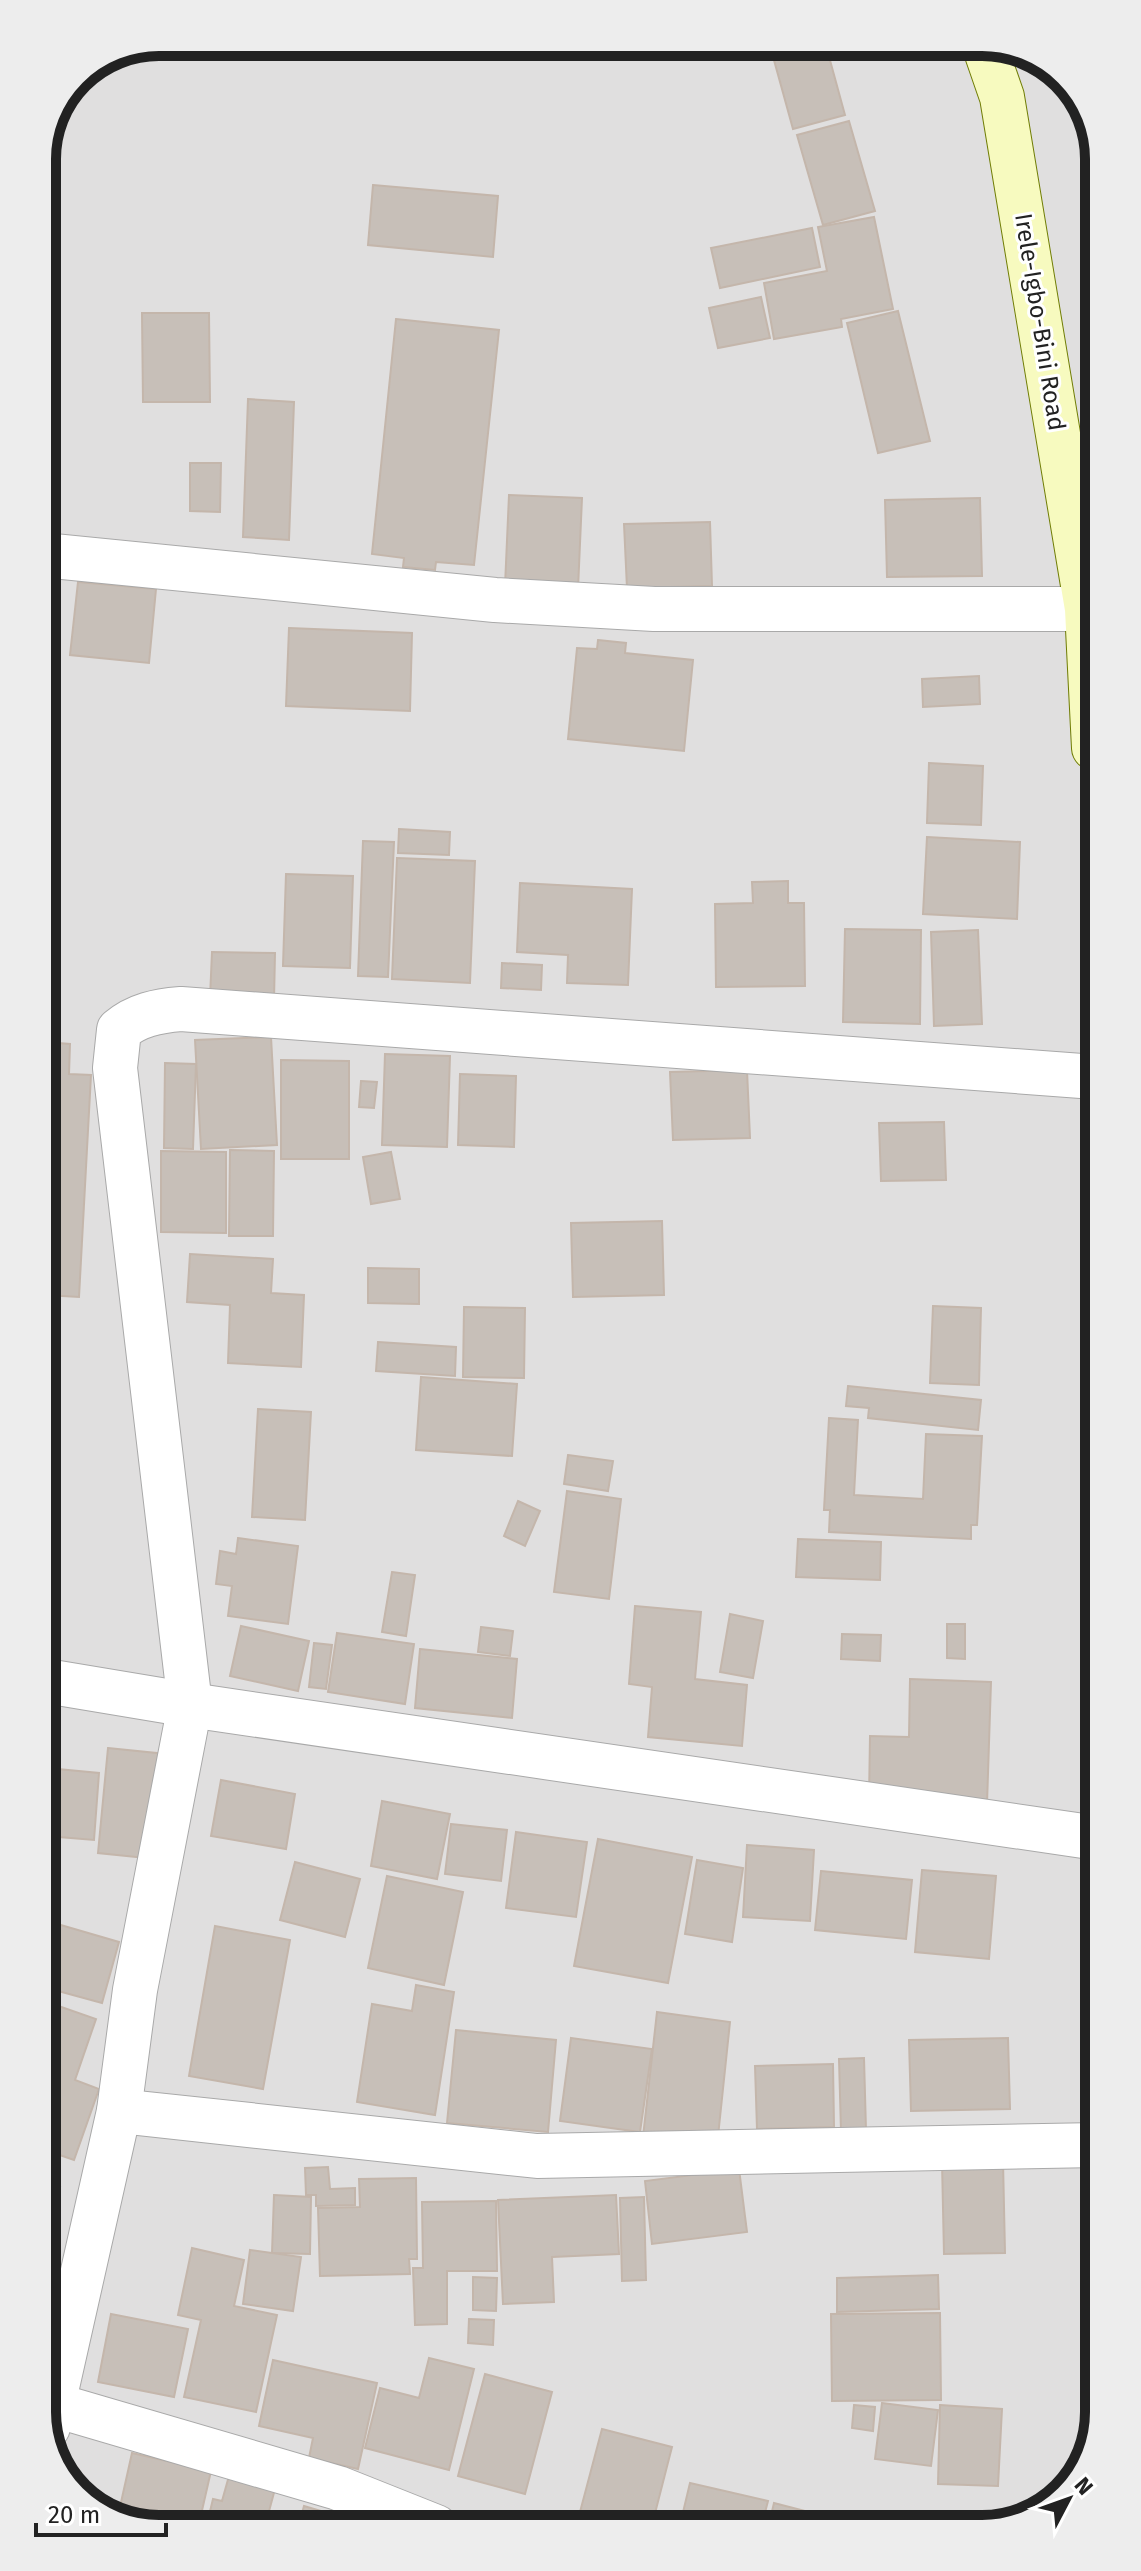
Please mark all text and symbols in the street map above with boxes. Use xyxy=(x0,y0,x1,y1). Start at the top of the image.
street label: Irele-Igbo-Bini Road xyxy=(1009,211,1071,433)
north arrow xyxy=(1029,2459,1109,2539)
text: N xyxy=(1069,2472,1099,2501)
scale bar xyxy=(36,2487,166,2537)
text: 20 m xyxy=(48,2501,100,2529)

